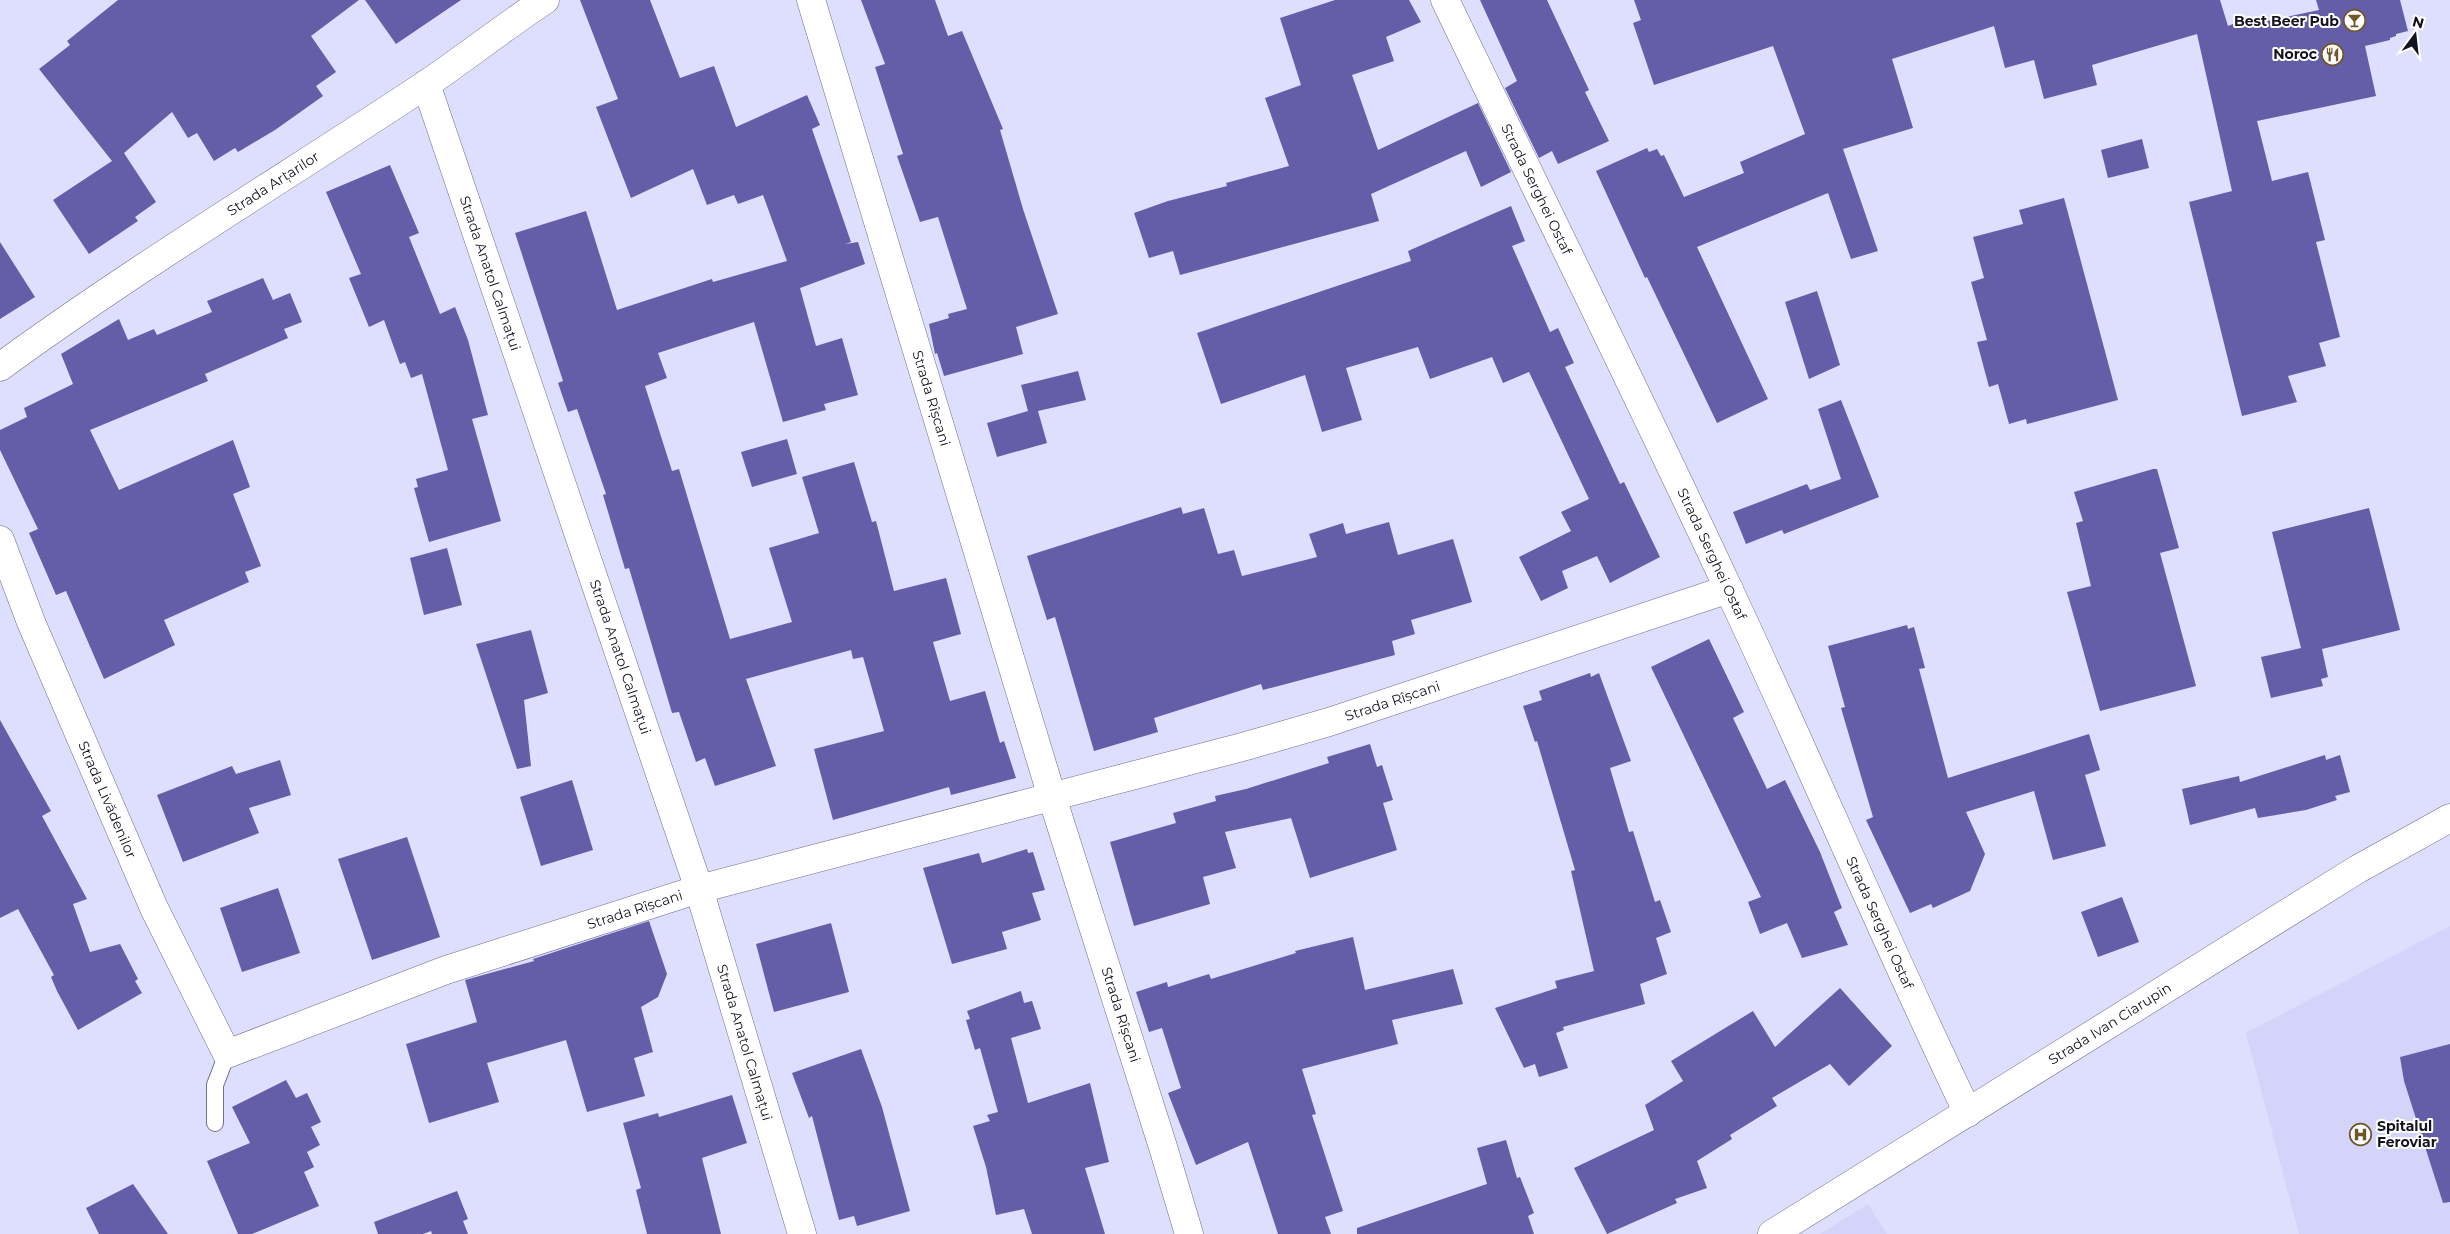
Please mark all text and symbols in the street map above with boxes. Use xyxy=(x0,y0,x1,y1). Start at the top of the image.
bar icon: Best Beer Pub xyxy=(2343,9,2367,33)
north arrow xyxy=(2390,10,2440,60)
place label: Best Beer Pub xyxy=(2234,12,2339,30)
text: N xyxy=(2411,12,2426,33)
restaurant icon: Noroc xyxy=(2321,42,2345,66)
place label: Noroc xyxy=(2273,45,2318,63)
street label: Strada Serghei Ostaf xyxy=(1497,121,1577,259)
street label: Strada Arțarilor xyxy=(224,147,323,220)
street label: Strada Anatol Calmațui xyxy=(456,194,525,353)
street label: Strada Rîșcani xyxy=(908,348,954,448)
street label: Strada Serghei Ostaf xyxy=(1673,485,1751,624)
street label: Strada Anatol Calmațui xyxy=(586,577,655,737)
street label: Strada Rîșcani xyxy=(1342,677,1442,725)
street label: Strada Livădenilor xyxy=(74,738,141,861)
street label: Strada Serghei Ostaf xyxy=(1842,853,1918,993)
street label: Strada Rîșcani xyxy=(585,886,685,933)
street label: Strada Anatol Calmațui xyxy=(713,962,777,1123)
street label: Strada Rîșcani xyxy=(1097,965,1145,1065)
street label: Strada Ivan Ciarupin xyxy=(2045,978,2175,1069)
place label: Spitalul Feroviar xyxy=(2377,1117,2437,1151)
hospital icon: Spitalul Feroviar xyxy=(2349,1122,2373,1146)

